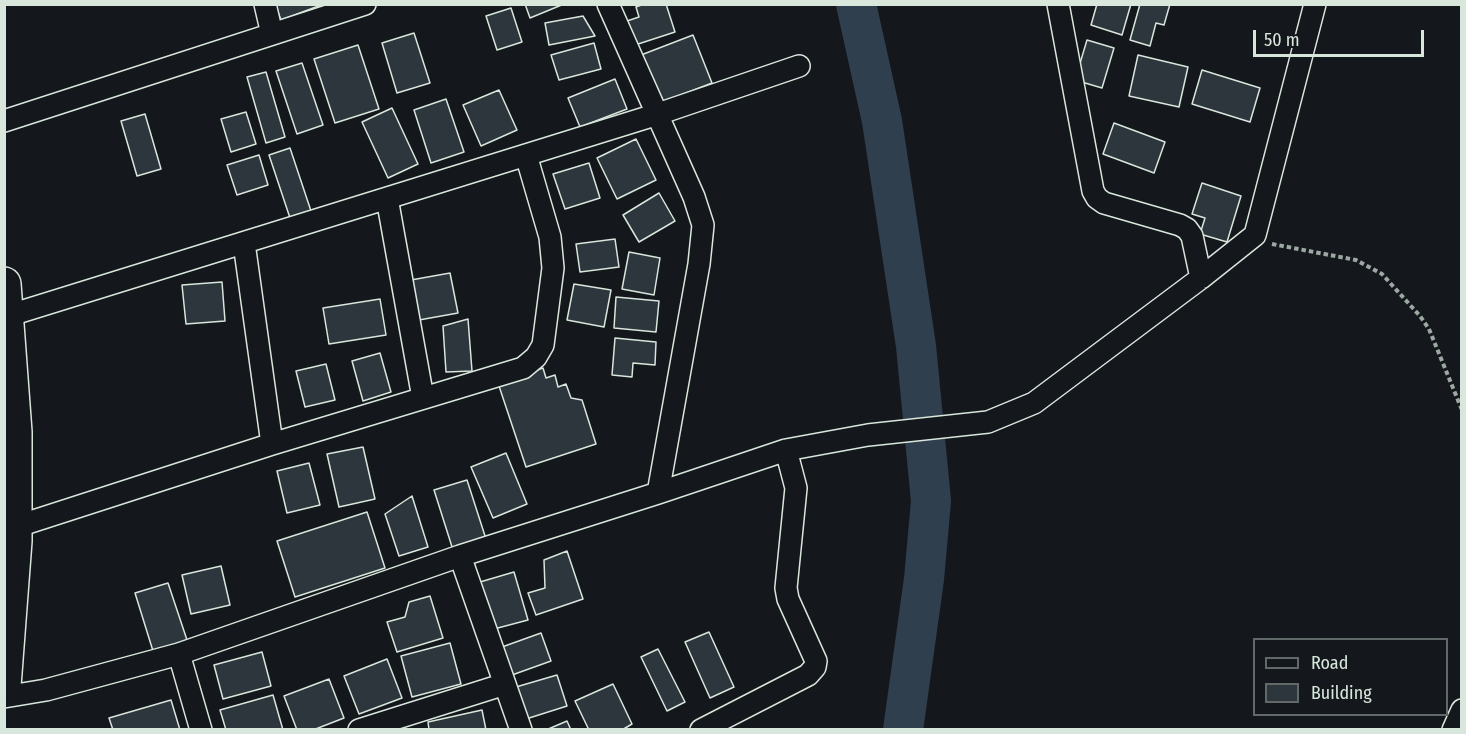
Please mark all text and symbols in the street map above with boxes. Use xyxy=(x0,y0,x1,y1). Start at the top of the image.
scale bar xyxy=(1256,18,1427,56)
text: 50 m xyxy=(1264,29,1300,51)
legend xyxy=(1253,638,1448,716)
text: Road xyxy=(1311,652,1348,674)
text: Building xyxy=(1311,682,1372,704)

